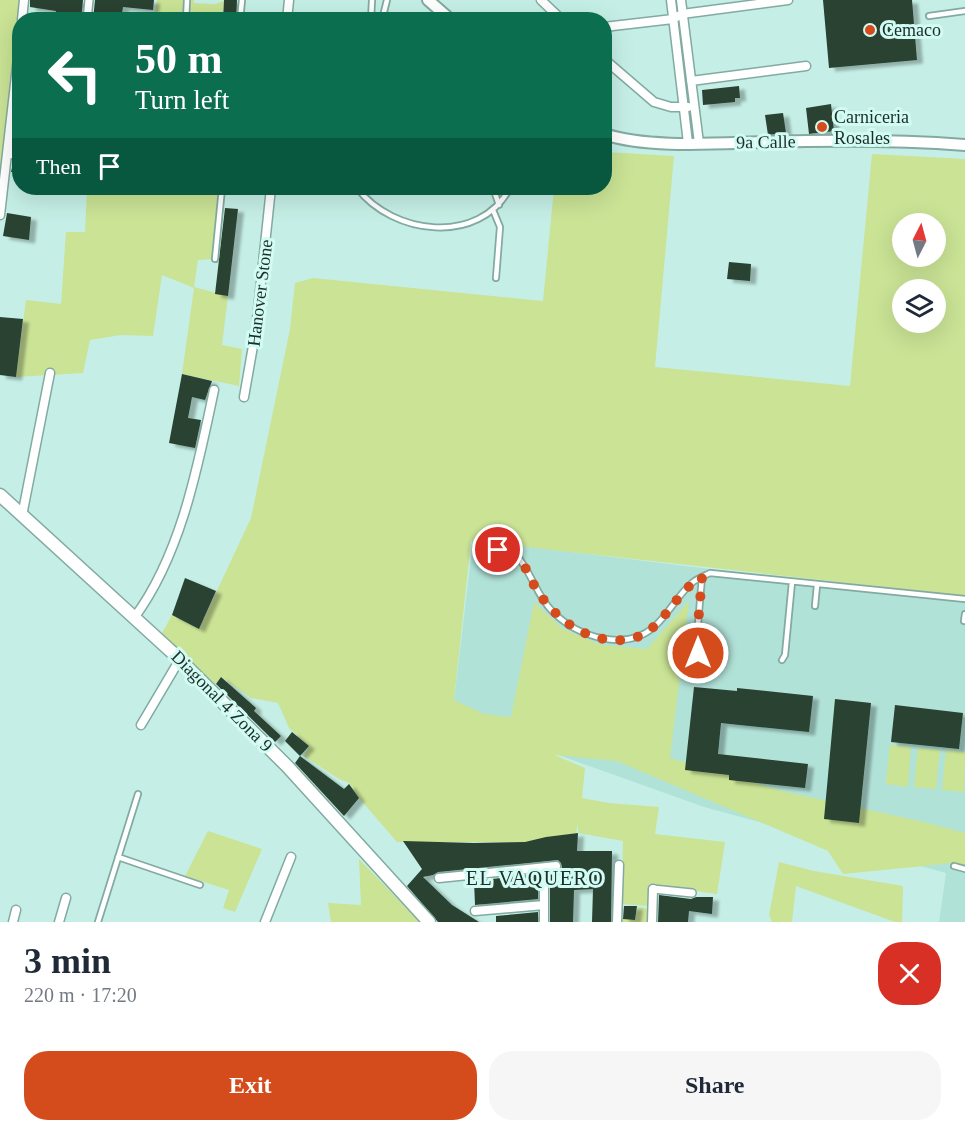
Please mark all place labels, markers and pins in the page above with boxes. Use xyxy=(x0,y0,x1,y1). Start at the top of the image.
place label: Cemaco xyxy=(882,20,941,40)
marker: Cemaco xyxy=(863,23,877,37)
place label: Carniceria Rosales xyxy=(834,107,909,148)
marker: Carniceria Rosales xyxy=(815,120,829,134)
pin xyxy=(472,524,523,575)

